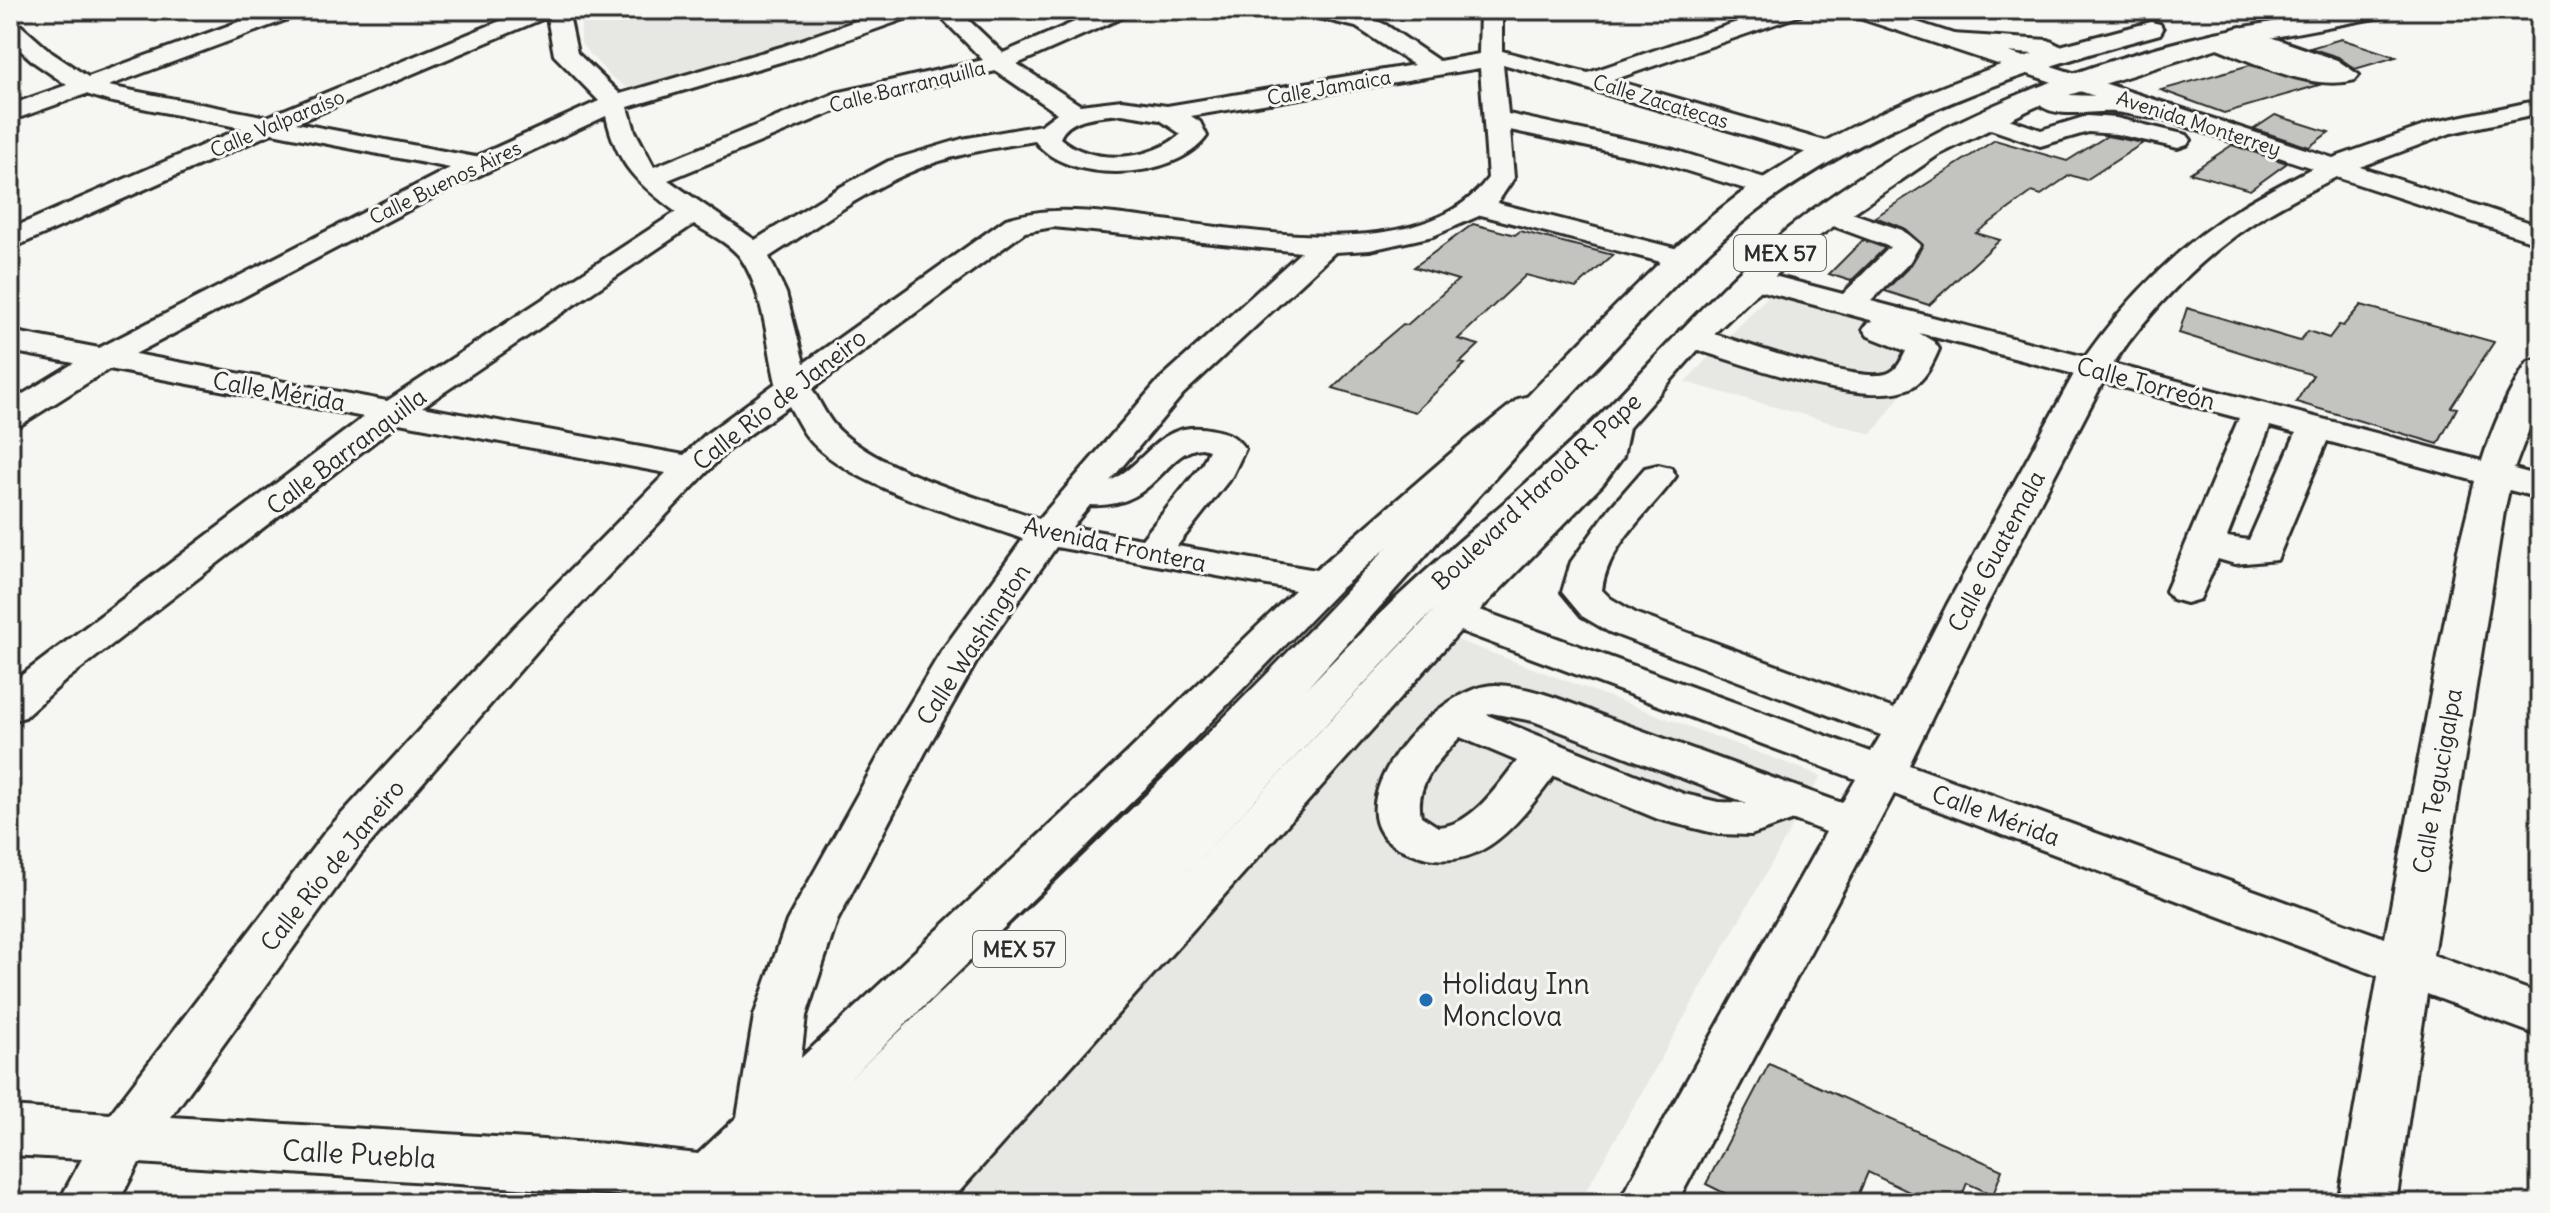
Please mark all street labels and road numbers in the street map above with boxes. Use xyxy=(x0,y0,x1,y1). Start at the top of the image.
street label: Calle Barranquilla xyxy=(826,55,988,117)
street label: Calle Jamaica xyxy=(1265,64,1393,110)
street label: Calle Zacatecas xyxy=(1590,69,1732,133)
street label: Calle Valparaíso xyxy=(206,83,348,163)
street label: Avenida Monterrey xyxy=(2114,85,2284,161)
street label: Calle Buenos Aires xyxy=(365,134,525,230)
road number: MEX 57 xyxy=(1734,235,1826,271)
street label: Calle Río de Janeiro xyxy=(686,322,872,476)
street label: Calle Torreón xyxy=(2073,350,2219,416)
street label: Calle Mérida xyxy=(210,365,348,417)
street label: Calle Barranquilla xyxy=(260,381,432,521)
street label: Boulevard Harold R. Pape xyxy=(1425,386,1647,596)
street label: Calle Guatemala xyxy=(1941,465,2051,637)
street label: Avenida Frontera xyxy=(1021,510,1209,578)
street label: Calle Washington xyxy=(910,558,1036,730)
street label: Calle Tegucigalpa xyxy=(2406,686,2468,876)
street label: Calle Río de Janeiro xyxy=(254,773,410,957)
street label: Calle Mérida xyxy=(1928,778,2064,852)
road number: MEX 57 xyxy=(973,931,1065,967)
street label: Calle Puebla xyxy=(281,1132,437,1176)

